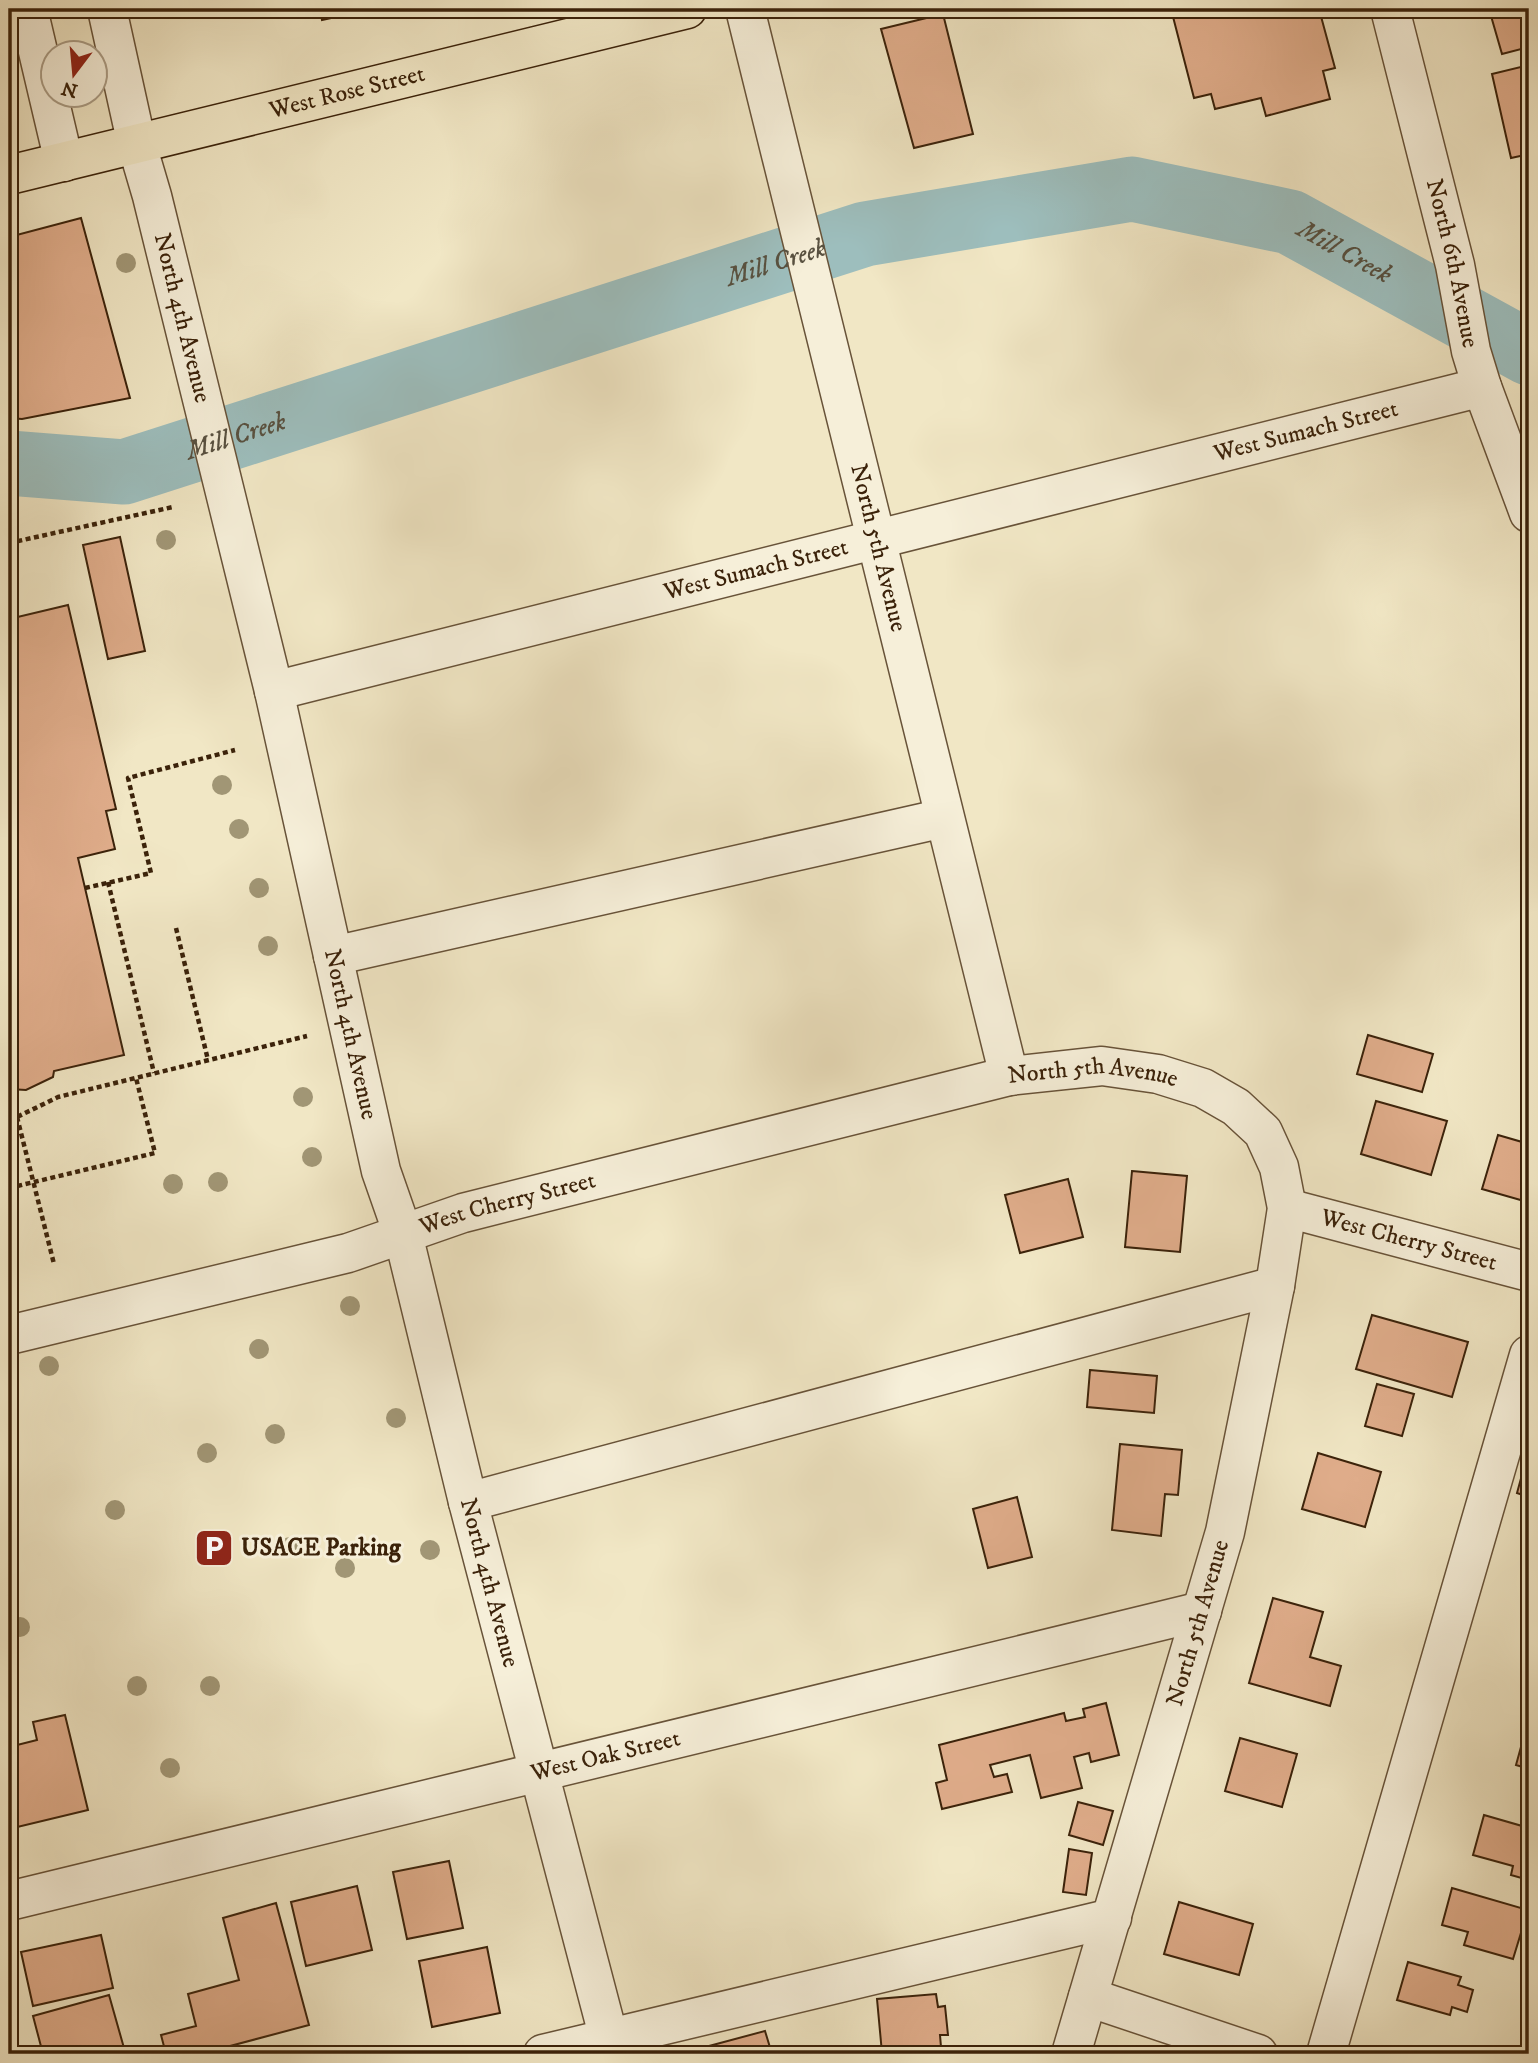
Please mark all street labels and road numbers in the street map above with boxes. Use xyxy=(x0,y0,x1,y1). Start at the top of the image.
street label: West Rose Street xyxy=(265,59,428,126)
street label: North 6th Avenue xyxy=(1419,176,1485,350)
street label: North 4th Avenue xyxy=(147,230,217,406)
street label: West Sumach Street xyxy=(1210,394,1401,469)
street label: North 5th Avenue xyxy=(843,461,914,635)
street label: West Sumach Street xyxy=(660,532,852,608)
street label: North 4th Avenue xyxy=(317,946,384,1122)
street label: North 5th Avenue xyxy=(1006,1051,1182,1094)
street label: West Cherry Street xyxy=(414,1165,599,1242)
street label: West Cherry Street xyxy=(1316,1202,1501,1278)
street label: North 4th Avenue xyxy=(453,1495,526,1671)
street label: North 5th Avenue xyxy=(1160,1536,1236,1710)
street label: West Oak Street xyxy=(527,1723,684,1789)

